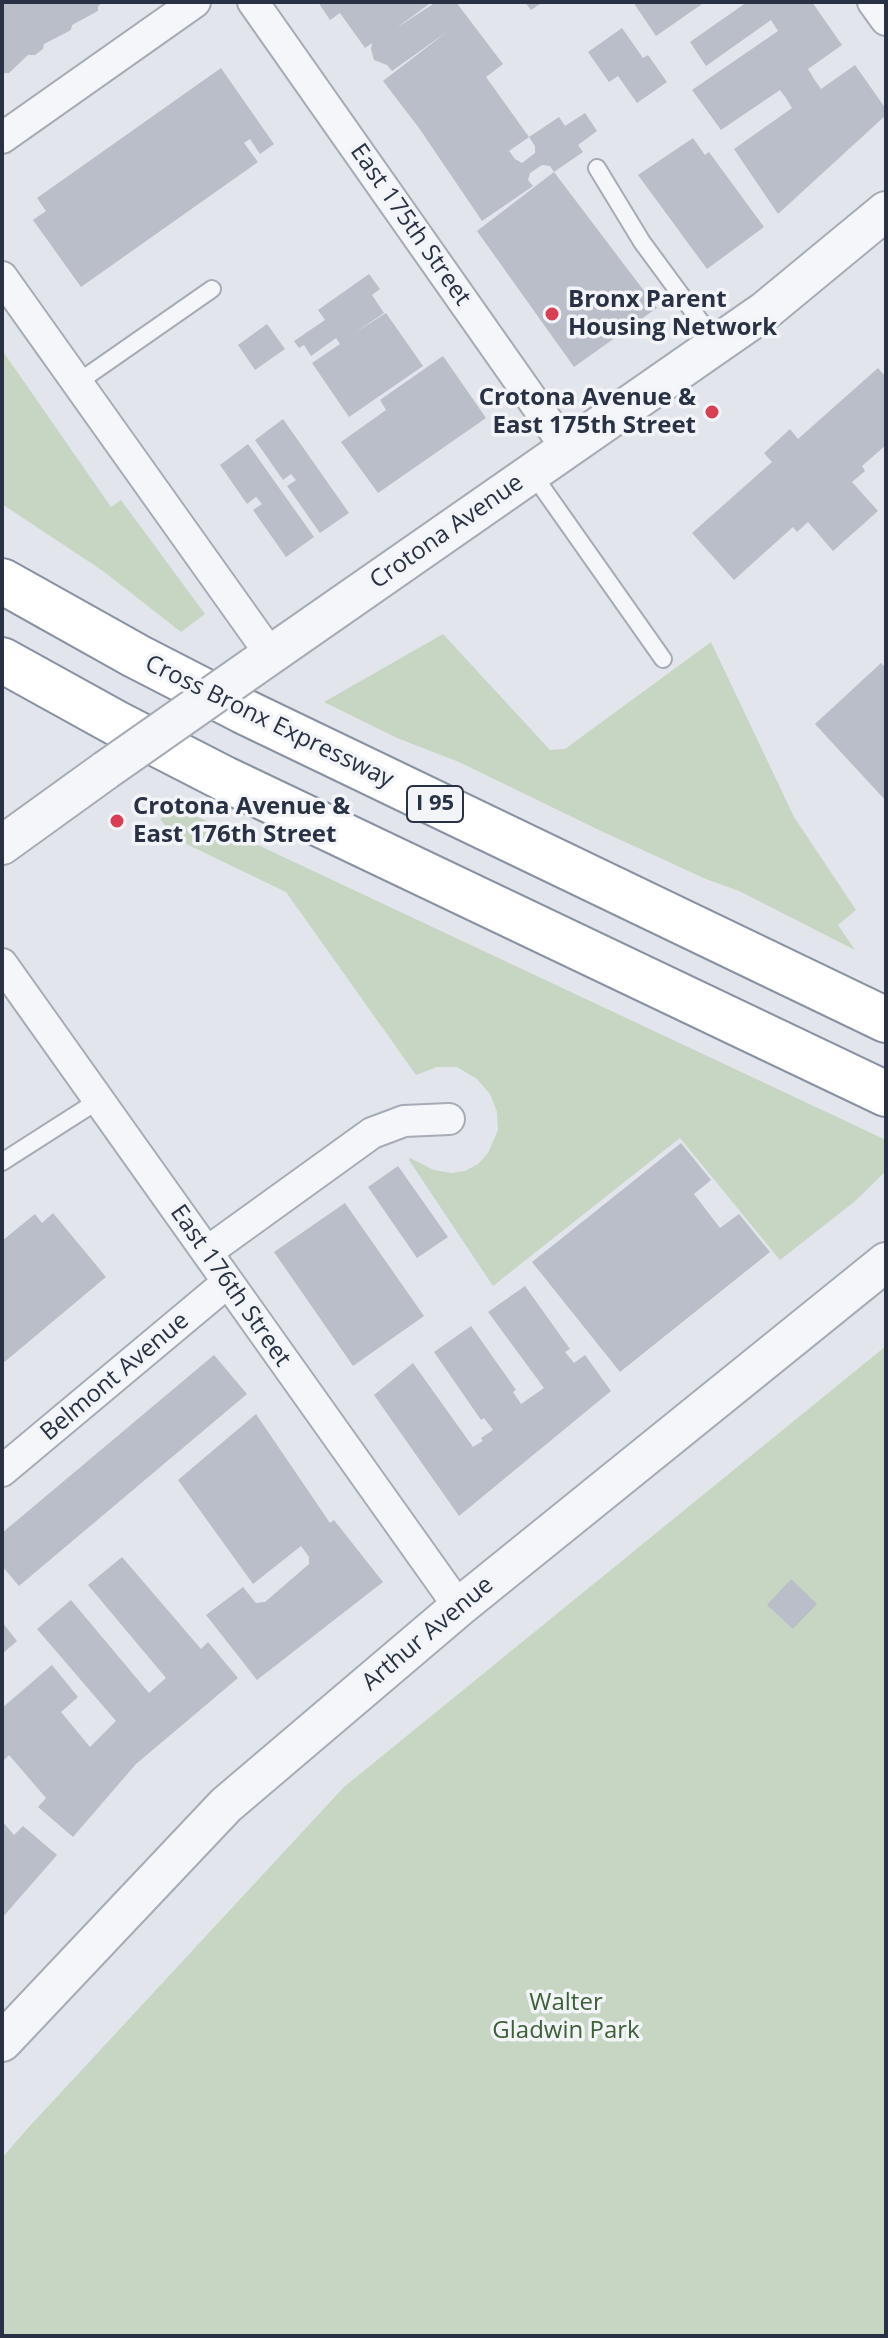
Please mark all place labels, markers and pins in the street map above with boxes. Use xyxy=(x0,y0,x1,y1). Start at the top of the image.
place label: Bronx Parent Housing Network xyxy=(568,286,777,342)
marker: Bronx Parent Housing Network xyxy=(543,305,561,323)
place label: Crotona Avenue & East 175th Street xyxy=(479,384,696,440)
marker: Crotona Avenue & East 175th Street xyxy=(703,403,721,421)
place label: Crotona Avenue & East 176th Street xyxy=(133,793,350,849)
marker: Crotona Avenue & East 176th Street xyxy=(108,812,126,830)

